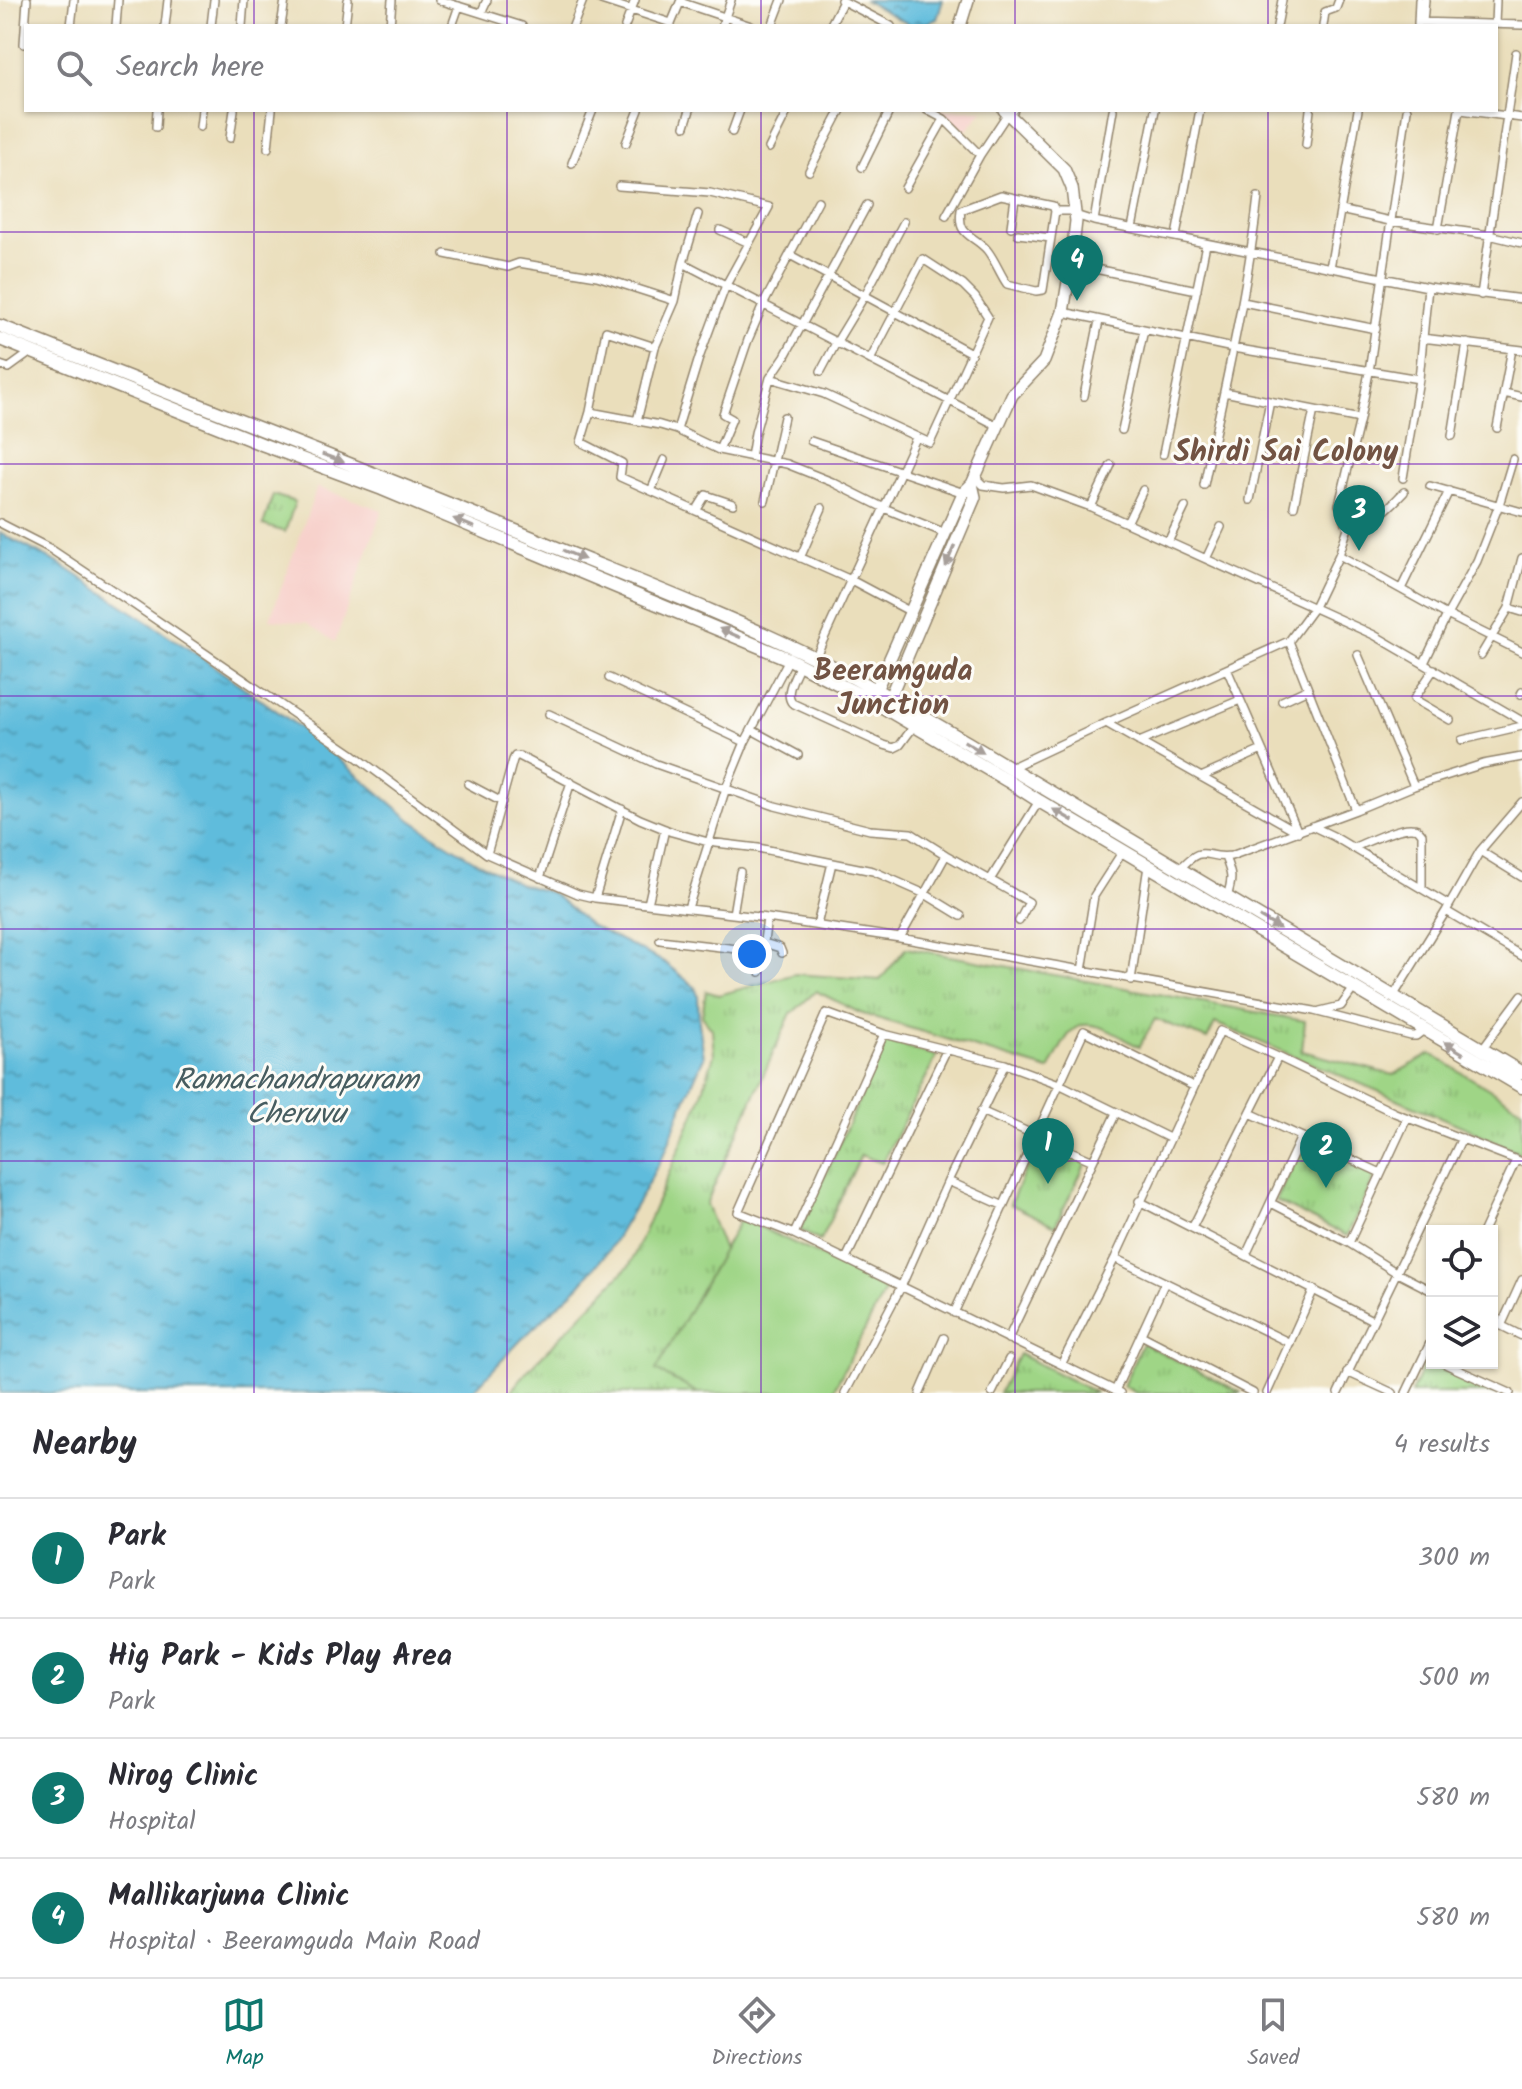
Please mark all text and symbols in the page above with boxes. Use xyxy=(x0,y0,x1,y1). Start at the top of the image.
search box xyxy=(24,24,1498,112)
text: Search here xyxy=(116,44,264,92)
icon: search xyxy=(52,46,96,90)
pin: 4 xyxy=(1051,235,1103,301)
district label: Shirdi Sai Colony xyxy=(1174,429,1399,477)
one-way arrow xyxy=(321,452,345,464)
pin: 3 xyxy=(1333,485,1385,551)
one-way arrow xyxy=(452,516,476,529)
one-way arrow xyxy=(943,545,956,568)
one-way arrow xyxy=(562,549,586,562)
one-way arrow xyxy=(718,627,742,640)
district label: Beeramguda Junction xyxy=(813,648,973,730)
one-way arrow xyxy=(963,740,985,754)
one-way arrow xyxy=(1052,808,1074,822)
one-way arrow xyxy=(1259,916,1281,930)
your location xyxy=(732,934,772,974)
one-way arrow xyxy=(1443,1041,1465,1055)
water label: Ramachandrapuram Cheruvu xyxy=(174,1057,420,1139)
pin: 1 xyxy=(1022,1118,1074,1184)
pin: 2 xyxy=(1300,1122,1352,1188)
map controls xyxy=(1426,1225,1498,1369)
button: locate xyxy=(1426,1225,1498,1297)
button: layers xyxy=(1426,1297,1498,1369)
text: Nearby xyxy=(32,1418,137,1472)
text: 4 results xyxy=(1394,1424,1490,1466)
text: Park xyxy=(108,1513,165,1561)
text: 1 xyxy=(54,1537,62,1579)
text: 300 m xyxy=(1418,1537,1490,1579)
text: Park xyxy=(108,1561,155,1603)
text: Hig Park - Kids Play Area xyxy=(108,1633,452,1681)
text: 2 xyxy=(50,1657,66,1699)
text: 500 m xyxy=(1419,1657,1490,1699)
text: Park xyxy=(108,1681,155,1723)
text: Nirog Clinic xyxy=(108,1753,259,1801)
text: 3 xyxy=(51,1777,65,1819)
text: 580 m xyxy=(1416,1777,1490,1819)
text: Hospital xyxy=(108,1801,196,1843)
text: Mallikarjuna Clinic xyxy=(108,1873,350,1921)
text: 4 xyxy=(51,1897,65,1939)
text: 580 m xyxy=(1416,1897,1490,1939)
text: Hospital · Beeramguda Main Road xyxy=(108,1921,480,1963)
tab: Map xyxy=(222,1993,266,2076)
tab: Directions xyxy=(711,1993,803,2076)
tab: Saved xyxy=(1247,1993,1300,2076)

